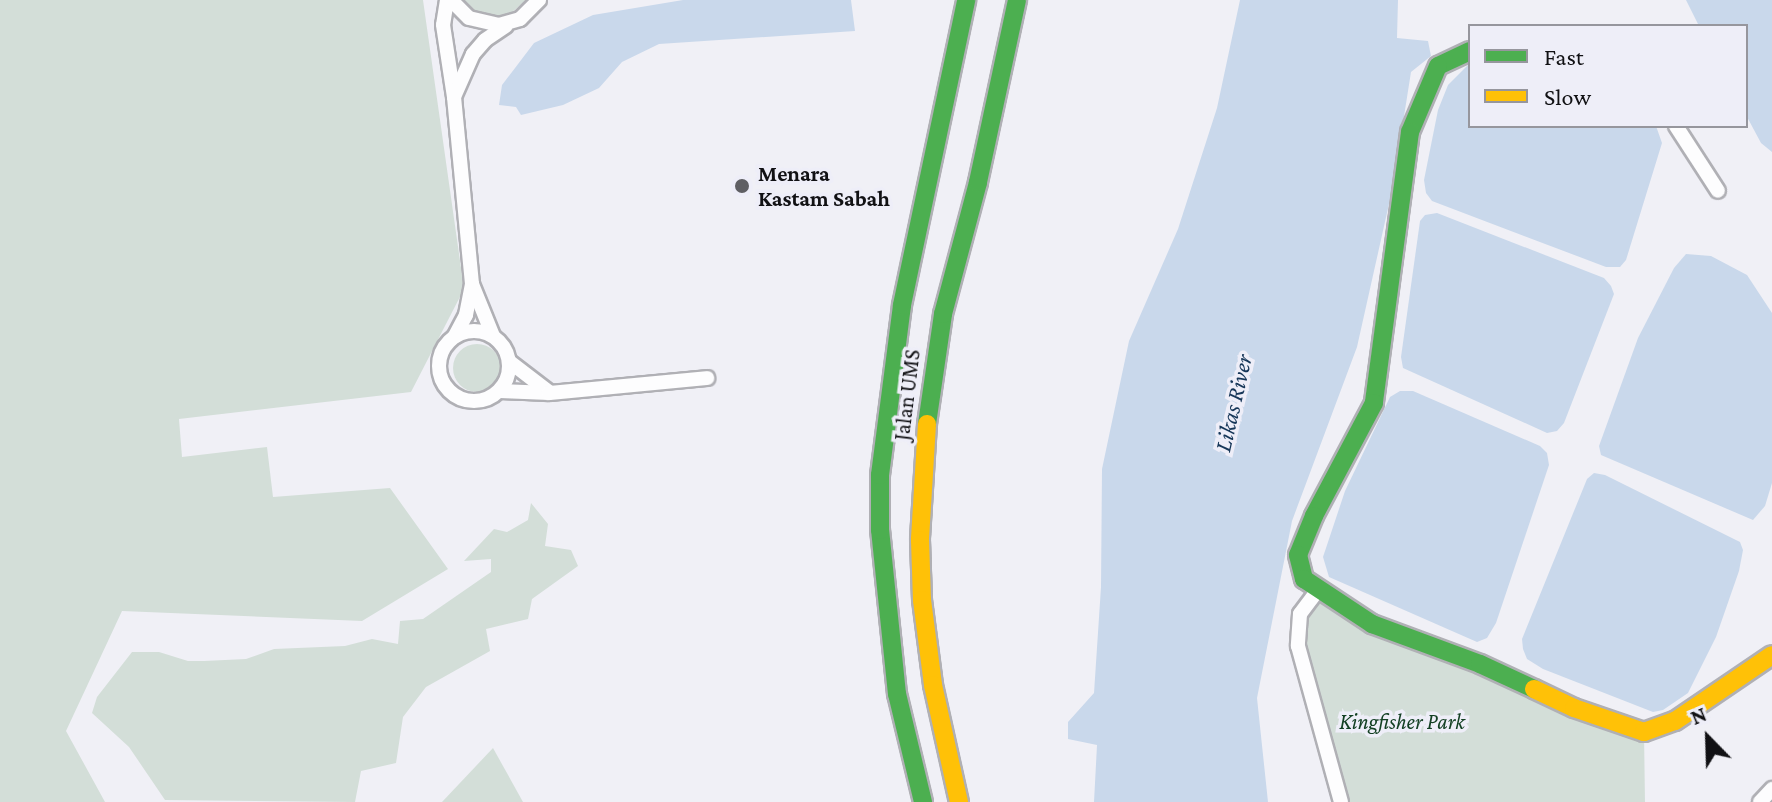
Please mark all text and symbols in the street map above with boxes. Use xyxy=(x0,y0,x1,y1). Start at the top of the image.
legend xyxy=(1468,24,1748,128)
text: Fast xyxy=(1544,43,1584,70)
text: Slow xyxy=(1544,83,1591,110)
place label: Menara Kastam Sabah xyxy=(758,160,890,212)
marker: Menara Kastam Sabah xyxy=(733,177,751,195)
street label: Jalan UMS xyxy=(888,348,926,442)
water label: Likas River xyxy=(1208,352,1258,454)
north arrow xyxy=(1668,698,1748,778)
text: N xyxy=(1687,701,1710,730)
park label: Kingfisher Park xyxy=(1339,709,1465,735)

